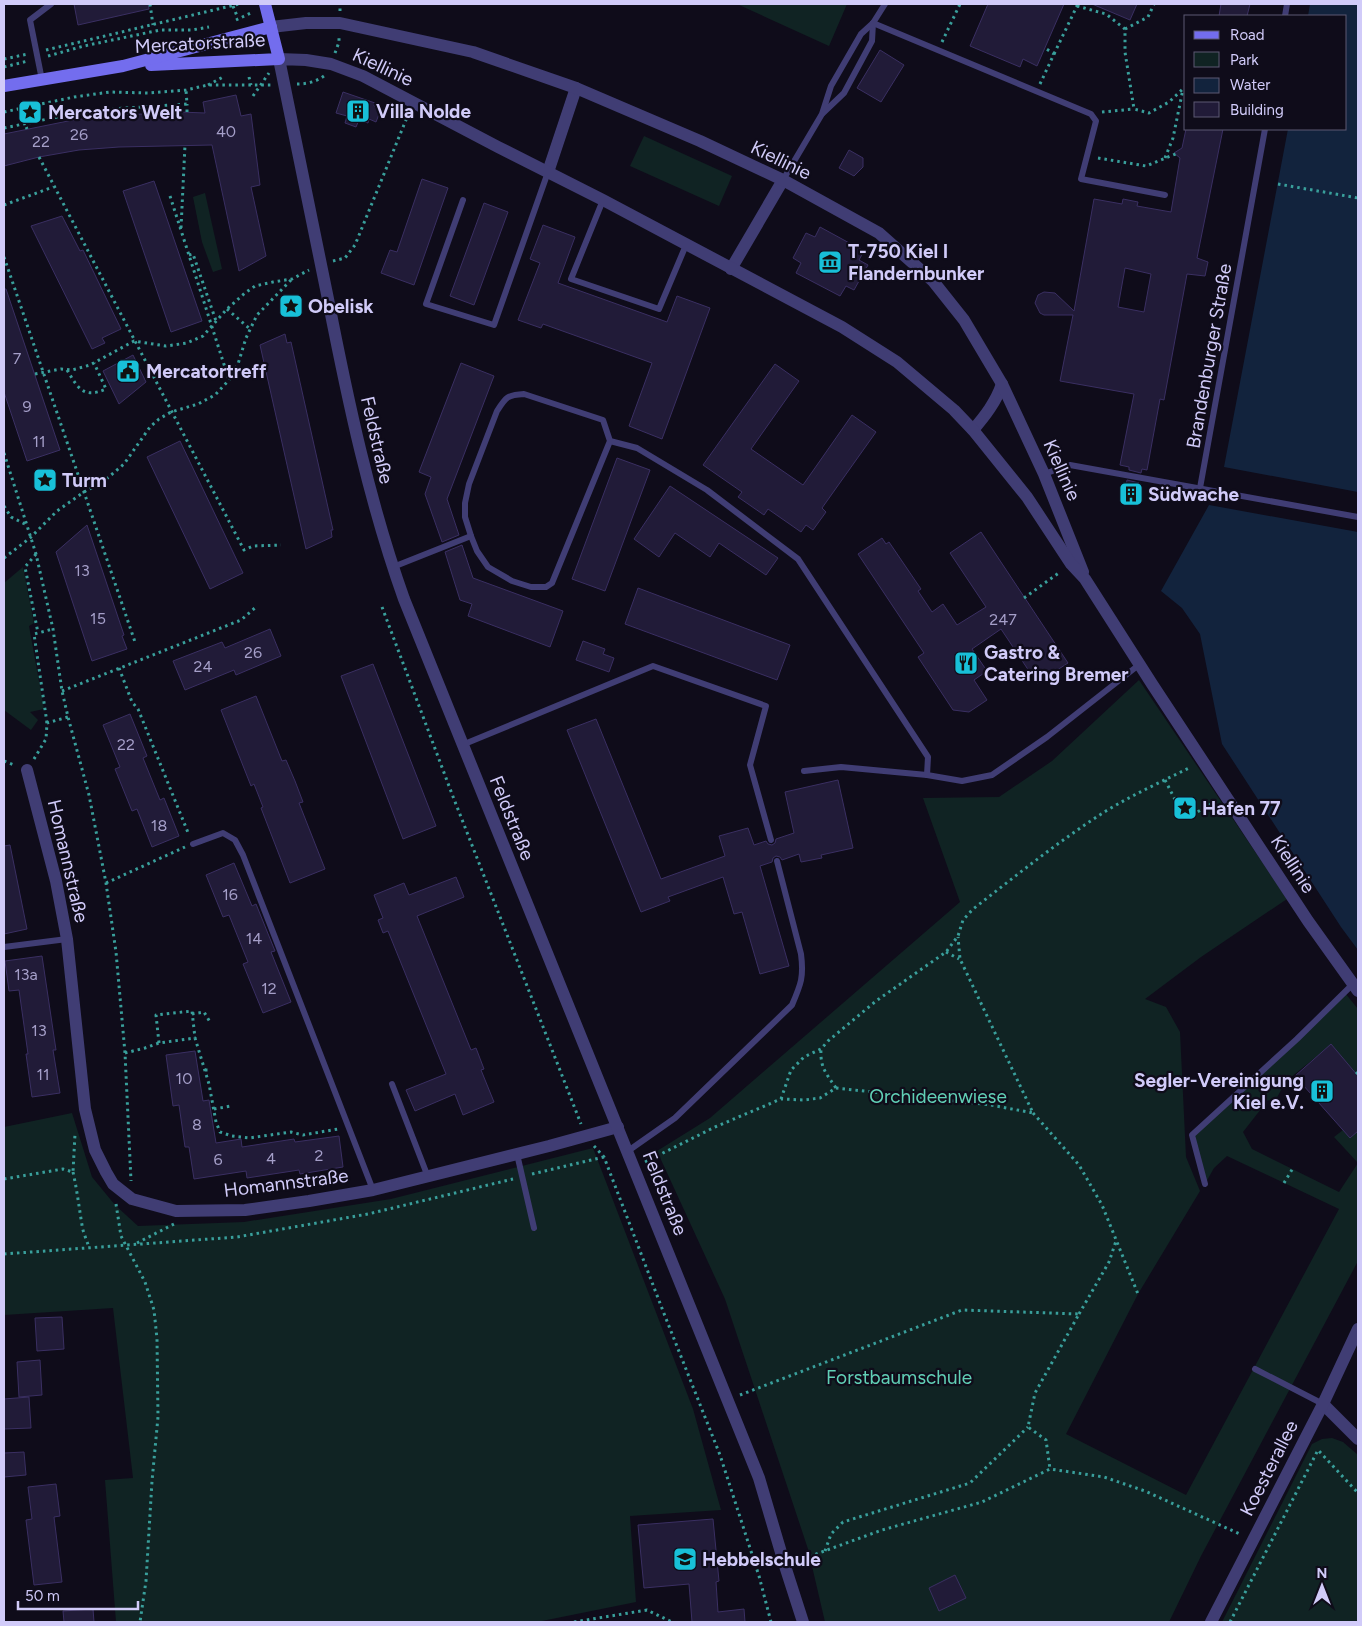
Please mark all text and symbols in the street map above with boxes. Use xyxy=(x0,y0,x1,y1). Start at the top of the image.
legend xyxy=(1184,15,1347,130)
text: Road xyxy=(1230,26,1265,44)
street label: Mercatorstraße xyxy=(134,28,266,58)
street label: Kiellinie xyxy=(349,43,417,91)
text: Park xyxy=(1230,51,1259,69)
text: Water xyxy=(1230,76,1270,94)
building icon: Villa Nolde xyxy=(345,98,371,124)
place icon: Mercators Welt xyxy=(17,99,43,125)
place label: Villa Nolde xyxy=(376,100,471,123)
place label: Mercators Welt xyxy=(48,101,183,124)
text: Building xyxy=(1230,101,1284,119)
house number: 40 xyxy=(216,122,236,141)
house number: 26 xyxy=(70,125,88,144)
house number: 22 xyxy=(32,132,50,151)
street label: Kiellinie xyxy=(747,136,815,184)
place label: T-750 Kiel I Flandernbunker xyxy=(848,240,984,285)
museum icon: T-750 Kiel I Flandernbunker xyxy=(817,249,843,275)
street label: Brandenburger Straße xyxy=(1181,262,1237,450)
place icon: Obelisk xyxy=(278,293,304,319)
place label: Obelisk xyxy=(308,295,374,318)
house number: 7 xyxy=(13,349,22,368)
public building icon: Mercatortreff xyxy=(115,358,141,384)
place label: Mercatortreff xyxy=(146,360,267,383)
street label: Feldstraße xyxy=(356,394,398,486)
house number: 9 xyxy=(22,397,32,416)
house number: 11 xyxy=(32,432,46,451)
street label: Kiellinie xyxy=(1038,436,1086,504)
place icon: Turm xyxy=(32,467,58,493)
place label: Turm xyxy=(62,469,107,492)
building icon: Südwache xyxy=(1118,481,1144,507)
place label: Südwache xyxy=(1148,483,1240,506)
house number: 13 xyxy=(74,561,90,580)
house number: 15 xyxy=(90,609,106,628)
house number: 247 xyxy=(989,610,1017,629)
place label: Gastro & Catering Bremer xyxy=(984,641,1128,686)
house number: 26 xyxy=(244,643,262,662)
restaurant icon: Gastro & Catering Bremer xyxy=(953,650,979,676)
house number: 24 xyxy=(194,657,212,676)
house number: 22 xyxy=(117,735,135,754)
street label: Feldstraße xyxy=(485,772,539,864)
place icon: Hafen 77 xyxy=(1172,795,1198,821)
street label: Homannstraße xyxy=(43,797,93,925)
place label: Hafen 77 xyxy=(1202,797,1281,820)
house number: 18 xyxy=(151,816,167,835)
street label: Kiellinie xyxy=(1266,831,1320,897)
house number: 16 xyxy=(222,885,238,904)
house number: 14 xyxy=(246,929,262,948)
house number: 13a xyxy=(14,965,38,984)
house number: 12 xyxy=(261,979,277,998)
house number: 13 xyxy=(31,1021,47,1040)
house number: 11 xyxy=(36,1065,50,1084)
house number: 10 xyxy=(176,1069,192,1088)
place label: Segler-Vereinigung Kiel e.V. xyxy=(1134,1069,1304,1114)
building icon: Segler-Vereinigung Kiel e.V. xyxy=(1309,1078,1335,1104)
park label: Orchideenwiese xyxy=(869,1085,1007,1108)
house number: 8 xyxy=(192,1115,202,1134)
house number: 2 xyxy=(315,1146,323,1165)
street label: Feldstraße xyxy=(638,1147,692,1239)
house number: 4 xyxy=(266,1149,276,1168)
house number: 6 xyxy=(213,1150,223,1169)
street label: Homannstraße xyxy=(222,1164,350,1202)
park label: Forstbaumschule xyxy=(826,1366,972,1389)
street label: Koesterallee xyxy=(1235,1416,1303,1520)
school or university icon: Hebbelschule xyxy=(672,1546,698,1572)
place label: Hebbelschule xyxy=(702,1548,821,1571)
north arrow xyxy=(1297,1561,1347,1611)
text: N xyxy=(1317,1565,1327,1582)
scale bar xyxy=(18,1578,138,1610)
text: 50 m xyxy=(25,1587,60,1605)

